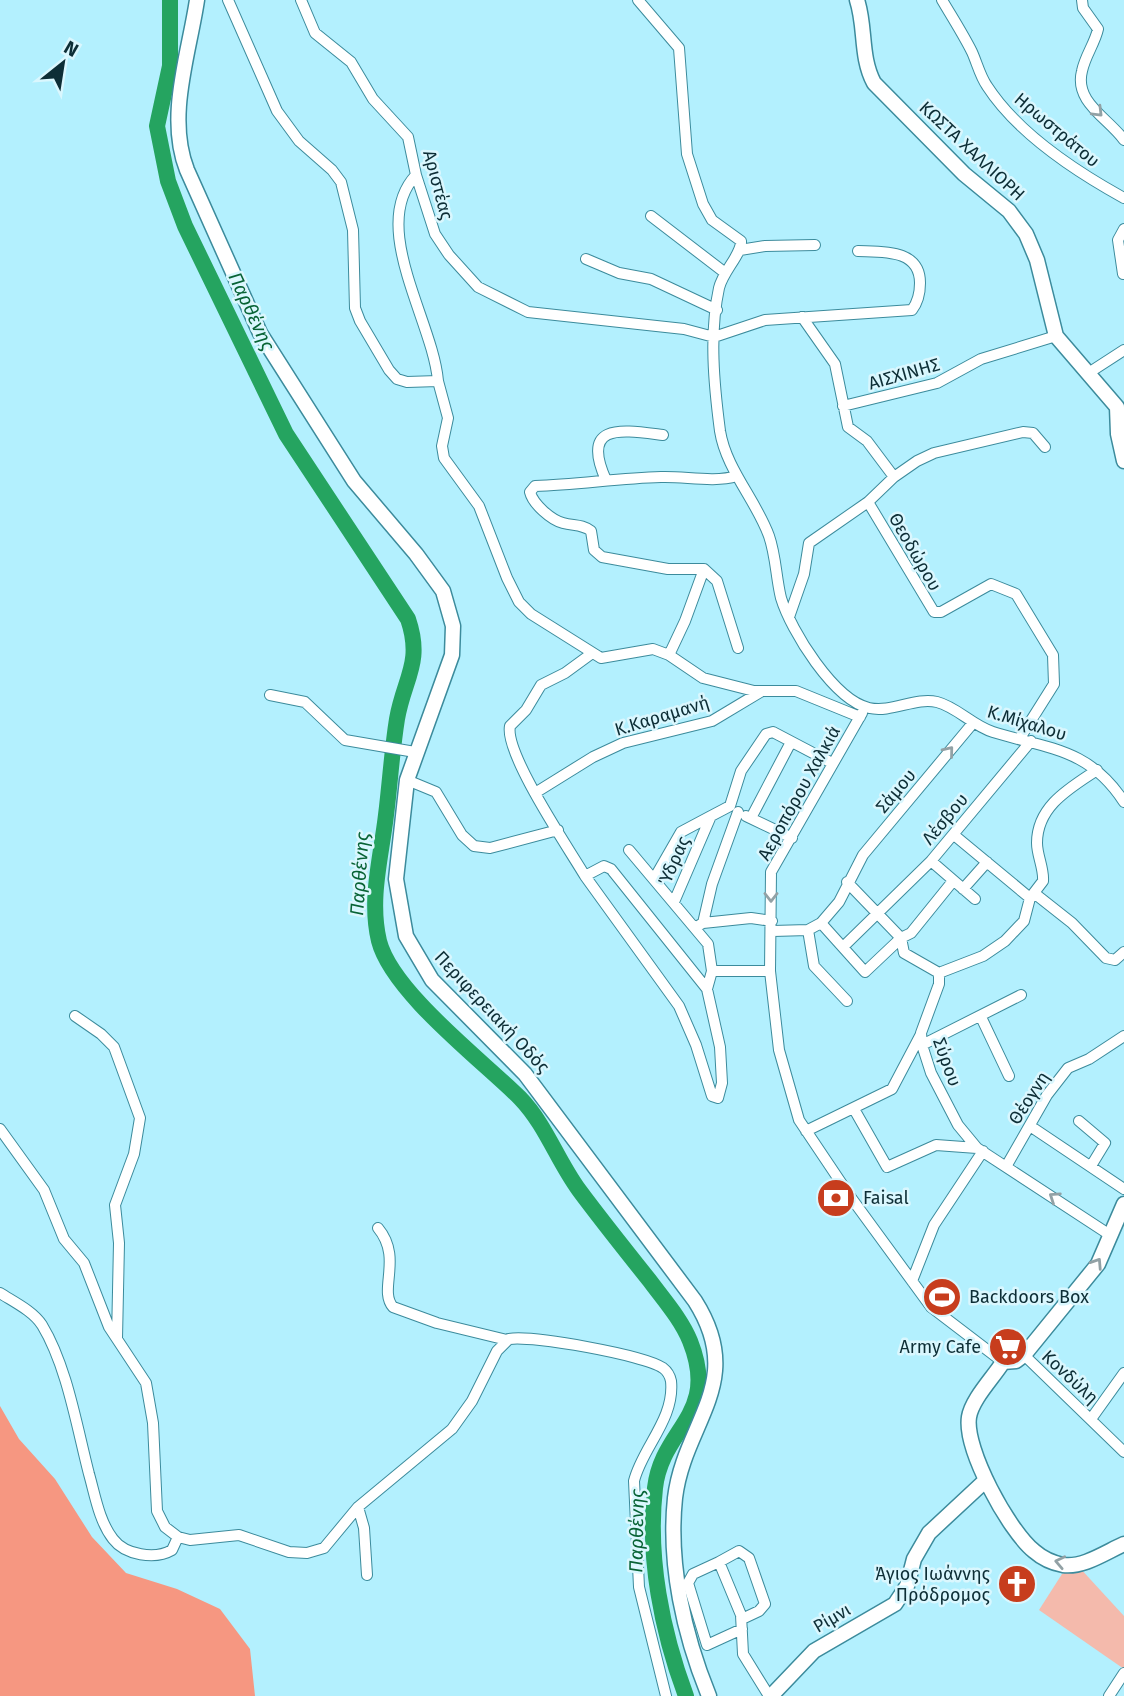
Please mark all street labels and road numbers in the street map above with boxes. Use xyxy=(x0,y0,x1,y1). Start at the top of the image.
street label: Ηρωστράτου xyxy=(1010,88,1104,172)
street label: ΚΩΣΤΑ ΧΑΛΛΙΟΡΗ xyxy=(915,96,1029,206)
street label: Αριστέας xyxy=(418,148,458,223)
street label: ΑΙΣΧΙΝΗΣ xyxy=(866,353,942,395)
street label: Θεοδώρου xyxy=(884,509,946,595)
street label: Κ.Καραμανή xyxy=(612,691,712,741)
street label: Κ.Μίχαλου xyxy=(985,701,1069,745)
street label: Αεροπόρου Χαλκιά xyxy=(753,722,845,864)
street label: Σάμου xyxy=(871,764,921,818)
street label: Λέσβου xyxy=(917,789,973,849)
street label: Ύδρας xyxy=(653,832,695,889)
street label: Περιφερειακή Οδός xyxy=(430,946,555,1078)
street label: Σύρου xyxy=(928,1035,966,1089)
street label: Θέογνη xyxy=(1004,1067,1054,1129)
street label: Κονδύλη xyxy=(1037,1345,1103,1409)
street label: Ρίμνι xyxy=(809,1598,855,1638)

